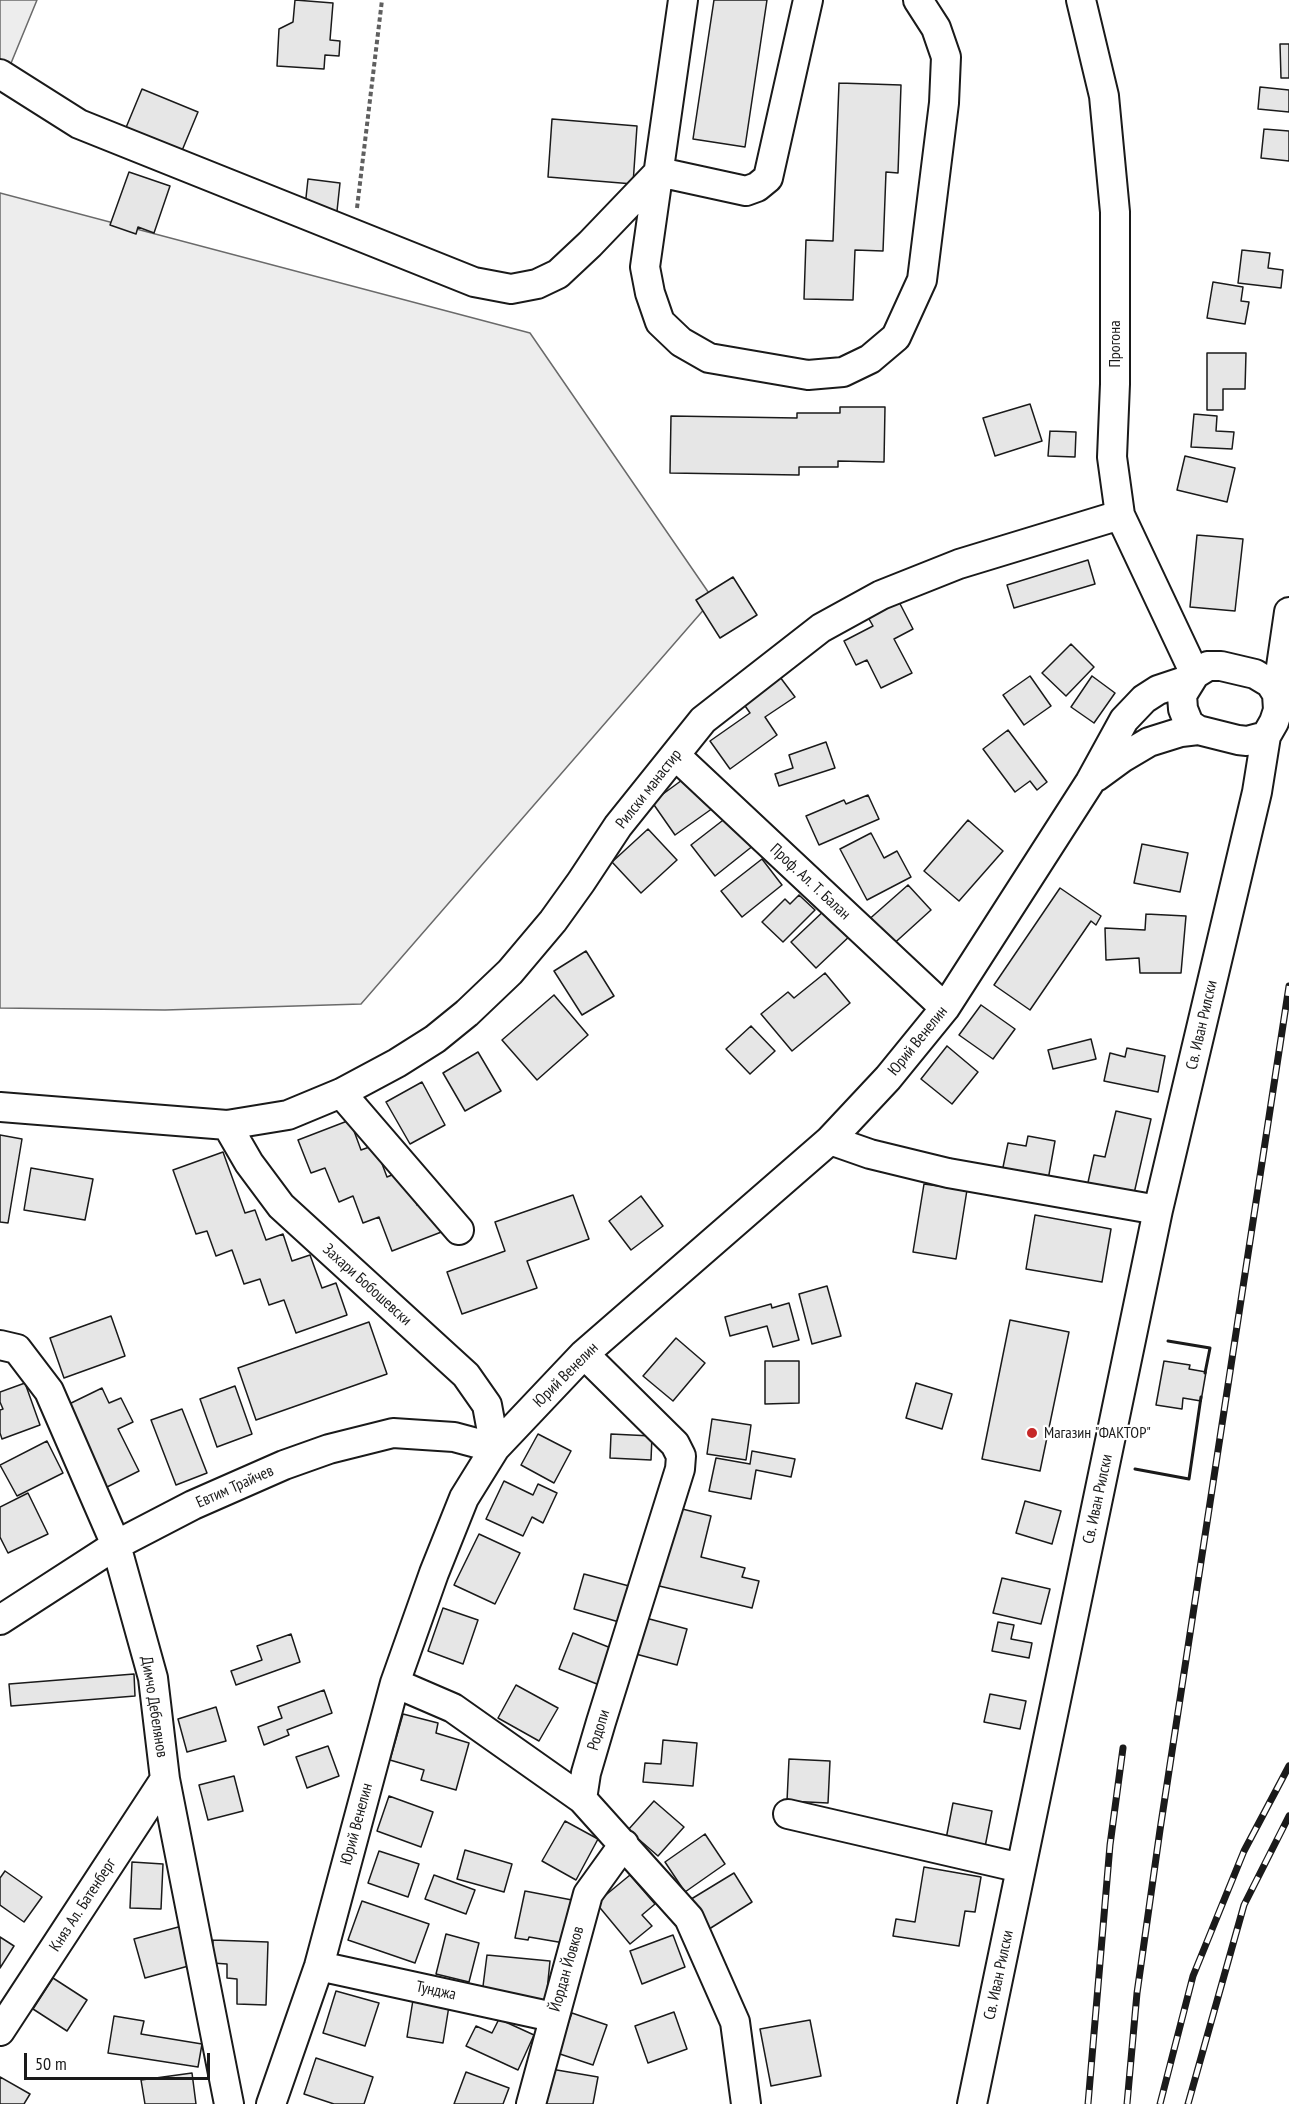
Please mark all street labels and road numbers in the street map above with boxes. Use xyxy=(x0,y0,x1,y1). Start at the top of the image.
street label: Прогона xyxy=(1105,320,1125,368)
street label: Рилски манастир xyxy=(612,746,686,832)
street label: Проф. Ал. Т. Балан xyxy=(766,840,854,924)
street label: Св. Иван Рилски xyxy=(1182,978,1222,1072)
street label: Юрий Венелин xyxy=(884,1002,952,1080)
street label: Захари Бобошевски xyxy=(319,1240,415,1330)
street label: Юрий Венелин xyxy=(530,1339,602,1411)
street label: Св. Иван Рилски xyxy=(1079,1452,1117,1546)
street label: Евтим Трайчев xyxy=(193,1461,277,1513)
street label: Димчо Дебелянов xyxy=(137,1655,171,1759)
street label: Родопи xyxy=(584,1707,614,1753)
street label: Юрий Венелин xyxy=(337,1781,377,1867)
street label: Княз Ал. Батенберг xyxy=(46,1855,120,1955)
street label: Йордан Йовков xyxy=(546,1924,588,2014)
street label: Св. Иван Рилски xyxy=(980,1928,1018,2022)
street label: Тунджа xyxy=(414,1977,458,2005)

